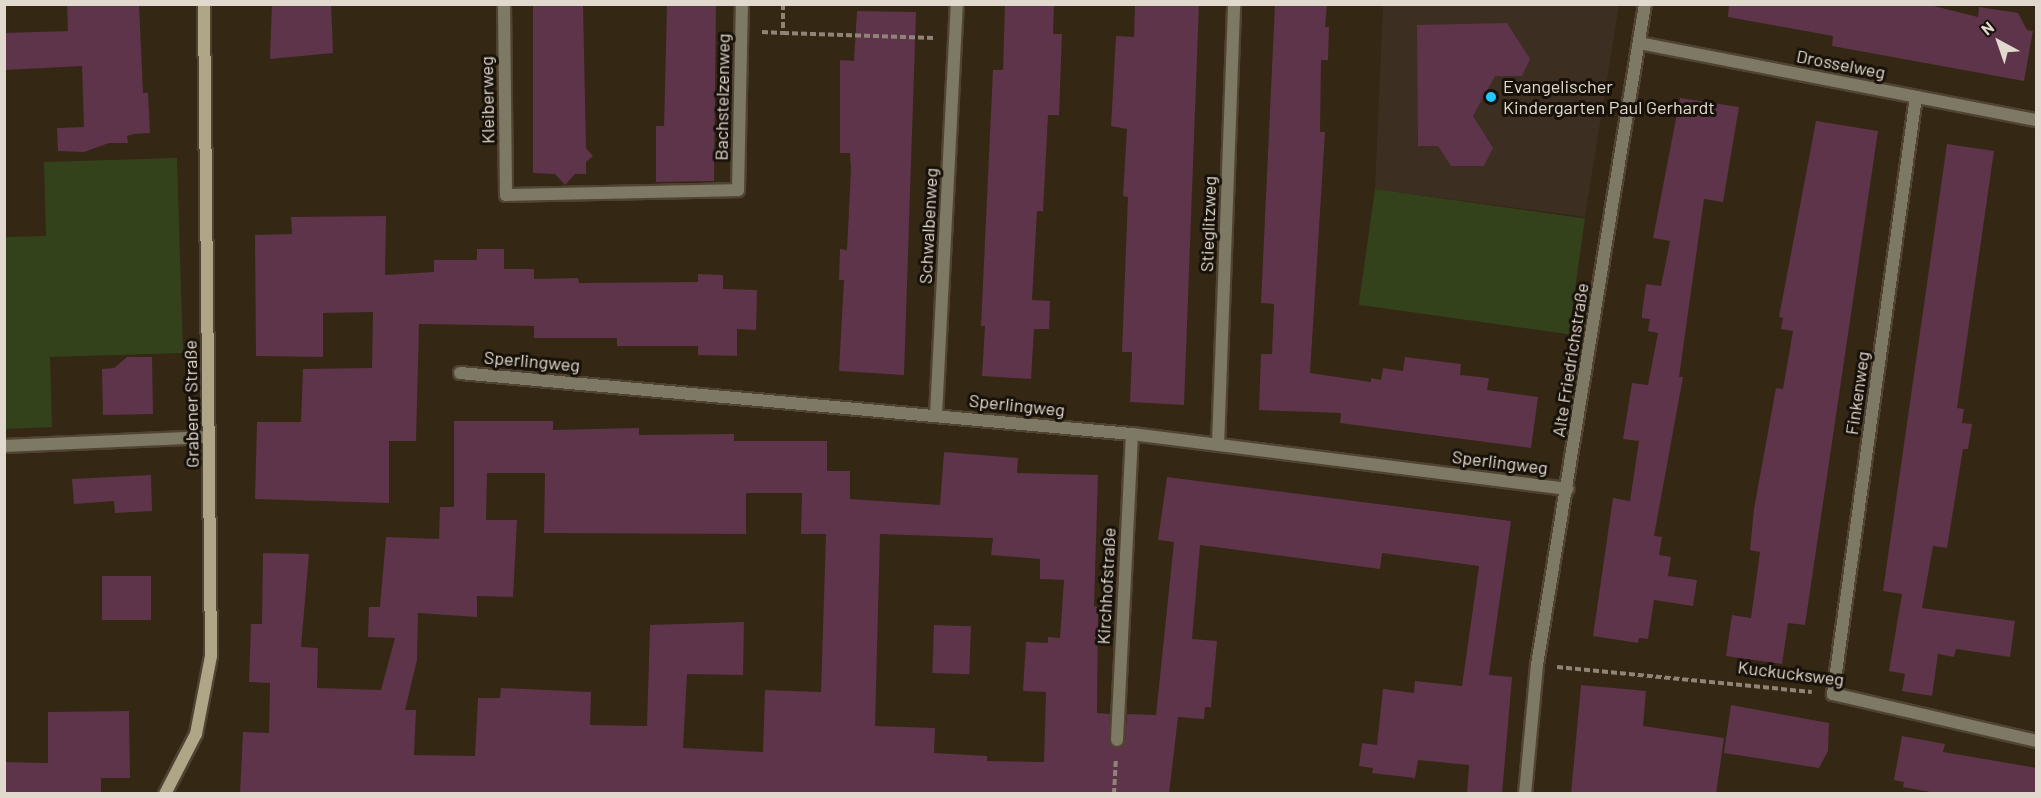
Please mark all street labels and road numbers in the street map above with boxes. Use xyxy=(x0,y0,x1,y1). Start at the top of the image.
street label: Bachstelzenweg xyxy=(710,33,734,161)
street label: Drosselweg xyxy=(1795,45,1887,83)
street label: Kleiberweg xyxy=(475,56,499,144)
street label: Schwalbenweg xyxy=(914,167,942,285)
street label: Stieglitzweg xyxy=(1196,176,1220,272)
street label: Alte Friedrichstraße xyxy=(1547,281,1593,439)
street label: Grabener Straße xyxy=(179,340,203,468)
street label: Sperlingweg xyxy=(483,346,581,376)
street label: Finkenweg xyxy=(1840,350,1874,436)
street label: Sperlingweg xyxy=(968,389,1066,421)
street label: Sperlingweg xyxy=(1451,445,1549,479)
street label: Kirchhofstraße xyxy=(1092,527,1120,645)
street label: Kuckucksweg xyxy=(1737,656,1845,690)

